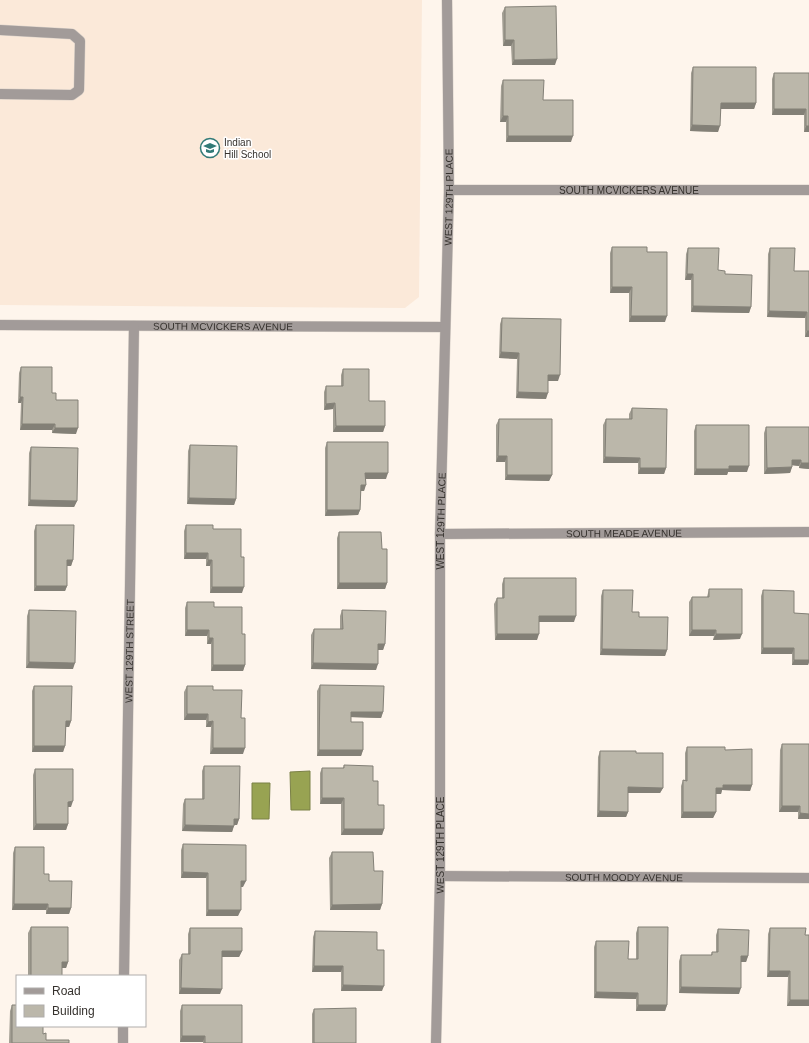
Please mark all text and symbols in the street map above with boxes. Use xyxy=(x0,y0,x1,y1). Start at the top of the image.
school or university icon: Indian Hill School xyxy=(199,137,221,159)
place label: Indian Hill School xyxy=(224,137,271,160)
street label: WEST 129TH PLACE xyxy=(443,148,455,246)
street label: SOUTH MCVICKERS AVENUE xyxy=(559,185,699,196)
street label: SOUTH MCVICKERS AVENUE xyxy=(153,321,293,332)
street label: WEST 129TH PLACE xyxy=(435,472,448,570)
street label: SOUTH MEADE AVENUE xyxy=(566,528,682,539)
street label: WEST 129TH STREET xyxy=(123,599,136,703)
street label: WEST 129TH PLACE xyxy=(435,796,446,894)
street label: SOUTH MOODY AVENUE xyxy=(565,872,683,883)
legend xyxy=(16,975,146,1027)
text: Road xyxy=(52,984,81,998)
text: Building xyxy=(52,1004,95,1018)

